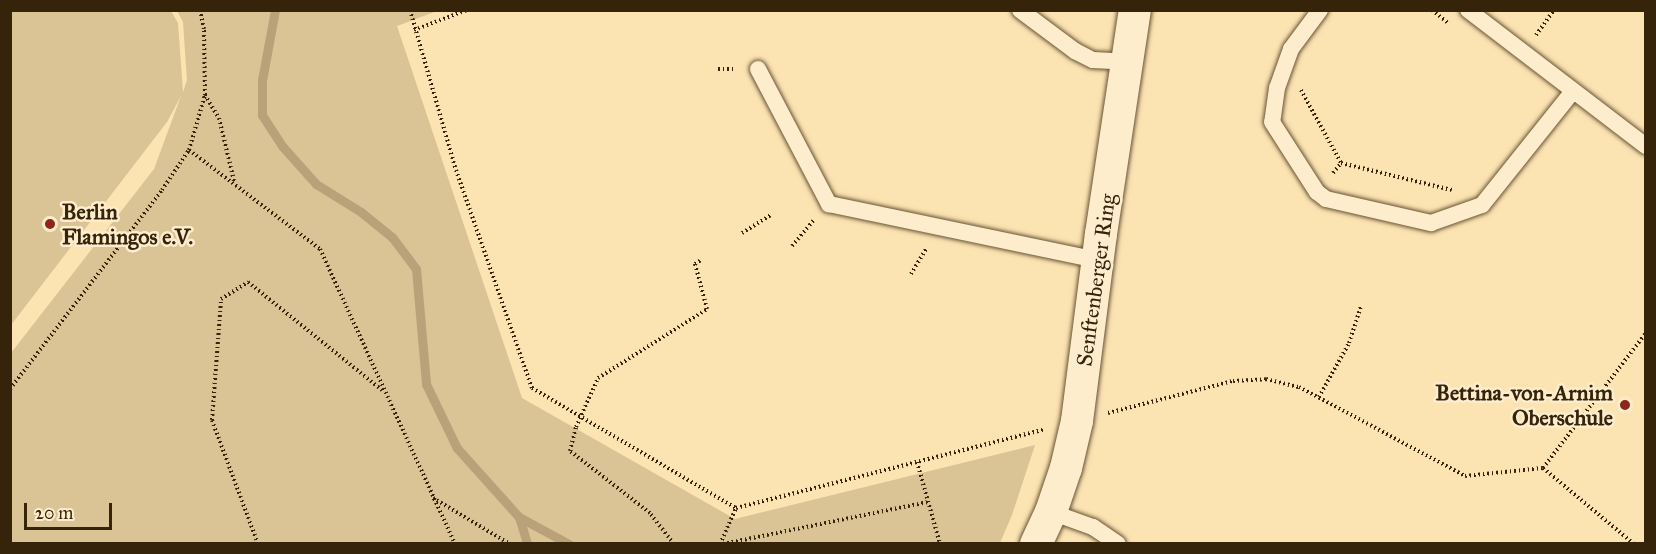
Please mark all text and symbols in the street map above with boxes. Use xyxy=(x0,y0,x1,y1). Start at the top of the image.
street label: Senftenberger Ring xyxy=(1071,192,1121,368)
place label: Berlin Flamingos e.V. xyxy=(62,198,193,249)
marker: Berlin Flamingos e.V. xyxy=(43,217,57,231)
place label: Bettina-von-Arnim Oberschule xyxy=(1435,379,1613,430)
marker: Bettina-von-Arnim Oberschule xyxy=(1618,398,1632,412)
scale bar xyxy=(27,491,116,529)
text: 20 m xyxy=(35,502,73,524)

